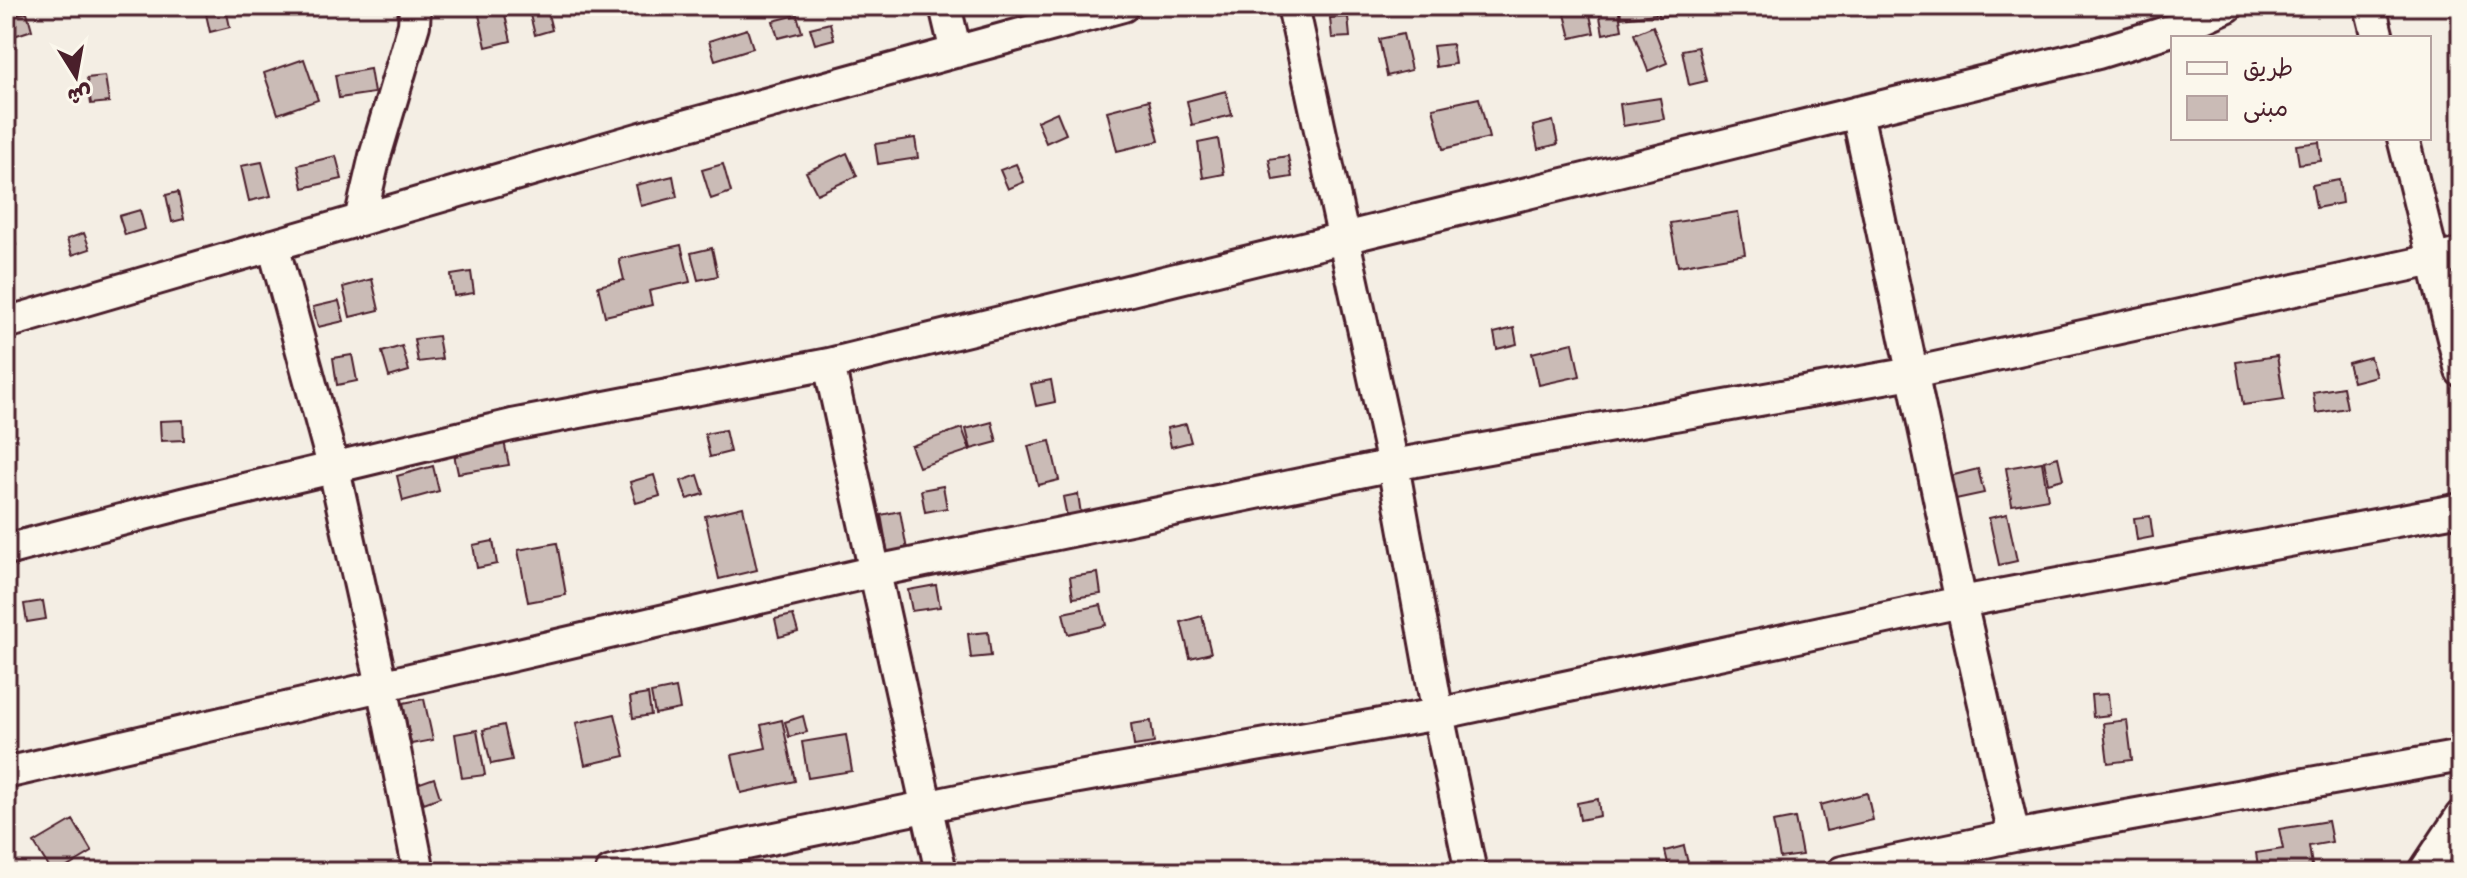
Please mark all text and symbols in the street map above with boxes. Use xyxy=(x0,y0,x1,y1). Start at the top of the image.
north arrow xyxy=(36,36,116,116)
legend xyxy=(2171,36,2431,140)
text: طريق xyxy=(2243,50,2293,89)
text: ش xyxy=(64,74,95,113)
text: مبنى xyxy=(2243,90,2288,129)

